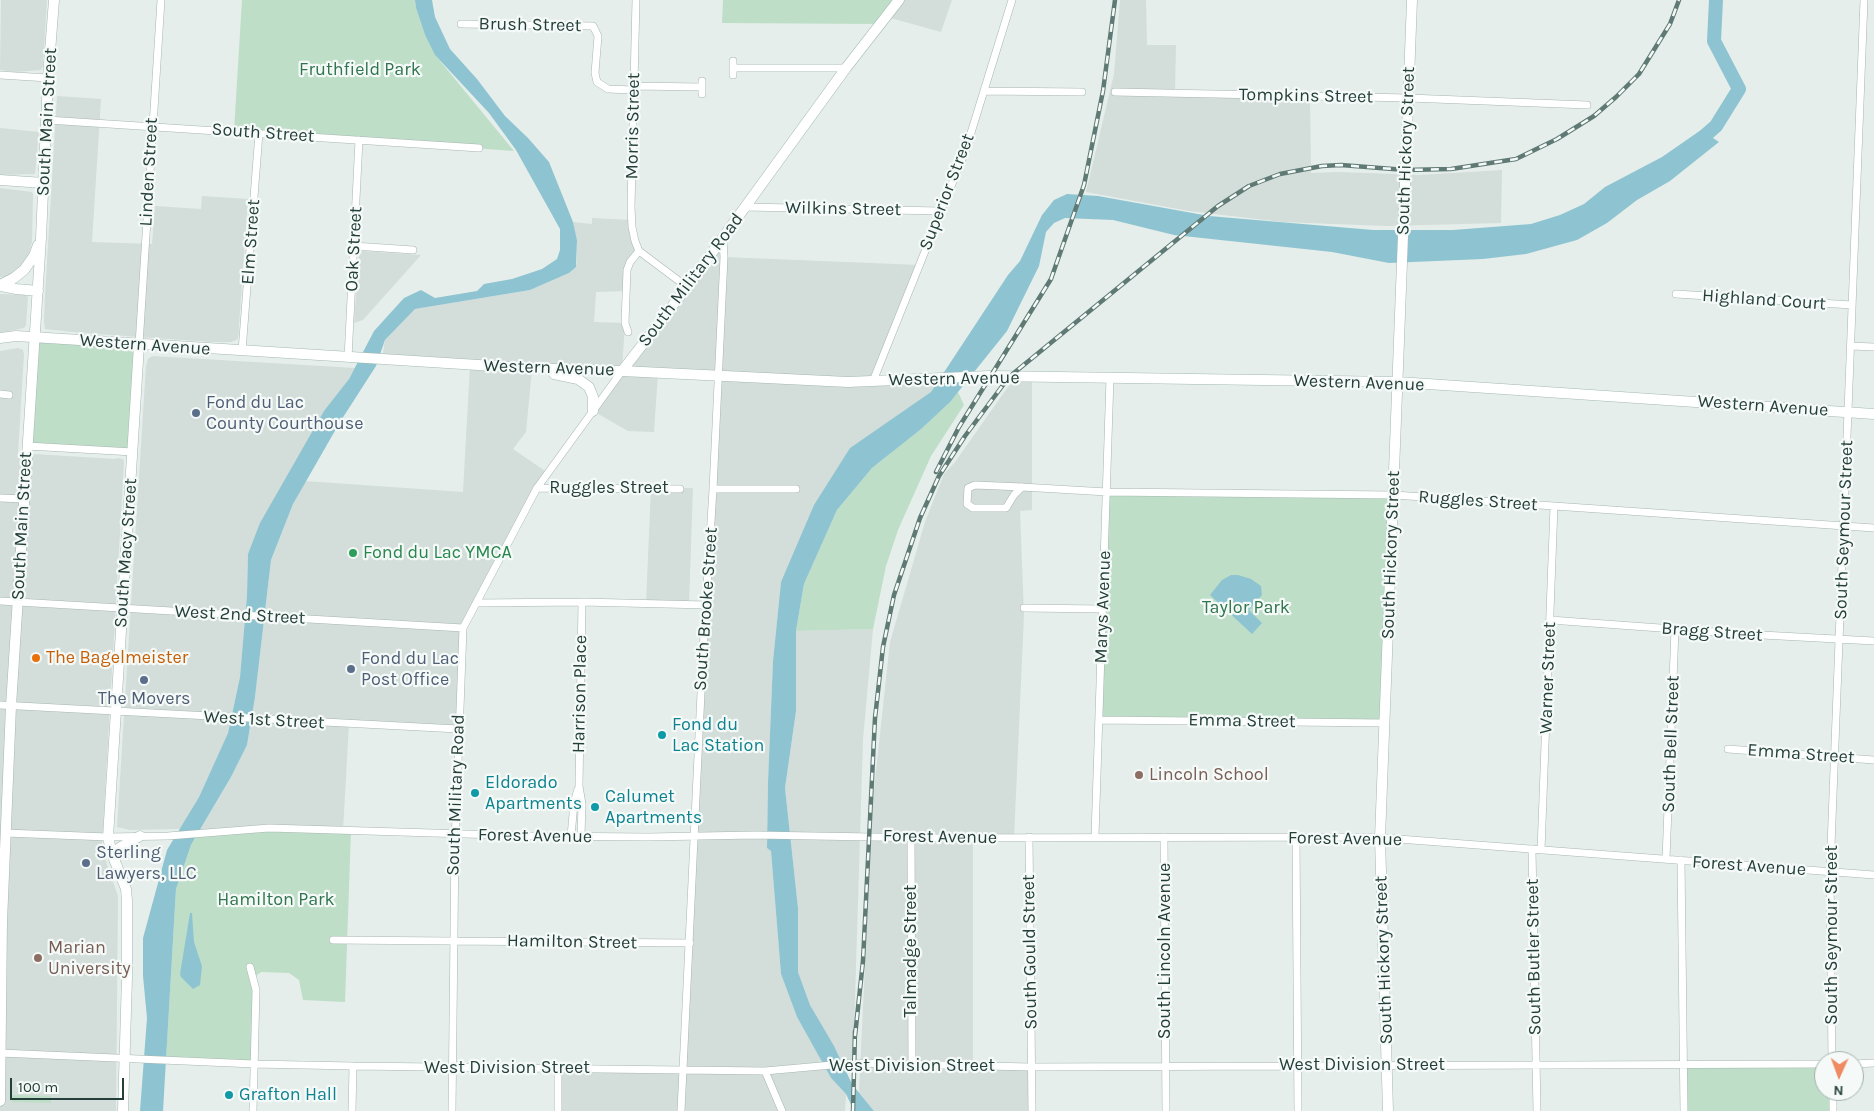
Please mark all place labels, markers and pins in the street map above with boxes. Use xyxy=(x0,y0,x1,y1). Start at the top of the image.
place label: Fond du Lac County Courthouse xyxy=(206,392,363,434)
marker: Fond du Lac County Courthouse xyxy=(190,407,202,419)
place label: Fond du Lac YMCA xyxy=(363,542,512,564)
marker: Fond du Lac YMCA xyxy=(347,547,359,559)
place label: The Bagelmeister xyxy=(46,647,188,669)
place label: Fond du Lac Post Office xyxy=(361,648,459,691)
marker: The Bagelmeister xyxy=(30,652,42,664)
marker: Fond du Lac Post Office xyxy=(345,663,357,675)
marker: The Movers xyxy=(138,674,150,686)
place label: The Movers xyxy=(98,688,190,710)
place label: Fond du Lac Station xyxy=(672,714,764,756)
marker: Fond du Lac Station xyxy=(656,729,668,741)
place label: Lincoln School xyxy=(1149,764,1269,786)
marker: Lincoln School xyxy=(1133,769,1145,781)
place label: Eldorado Apartments xyxy=(485,772,582,814)
place label: Calumet Apartments xyxy=(605,786,702,829)
marker: Eldorado Apartments xyxy=(469,787,481,799)
marker: Calumet Apartments xyxy=(589,801,601,813)
place label: Sterling Lawyers, LLC xyxy=(96,842,197,884)
marker: Sterling Lawyers, LLC xyxy=(80,857,92,869)
place label: Marian University xyxy=(48,937,131,980)
marker: Marian University xyxy=(32,952,44,964)
place label: Grafton Hall xyxy=(239,1084,337,1106)
marker: Grafton Hall xyxy=(223,1089,235,1101)

